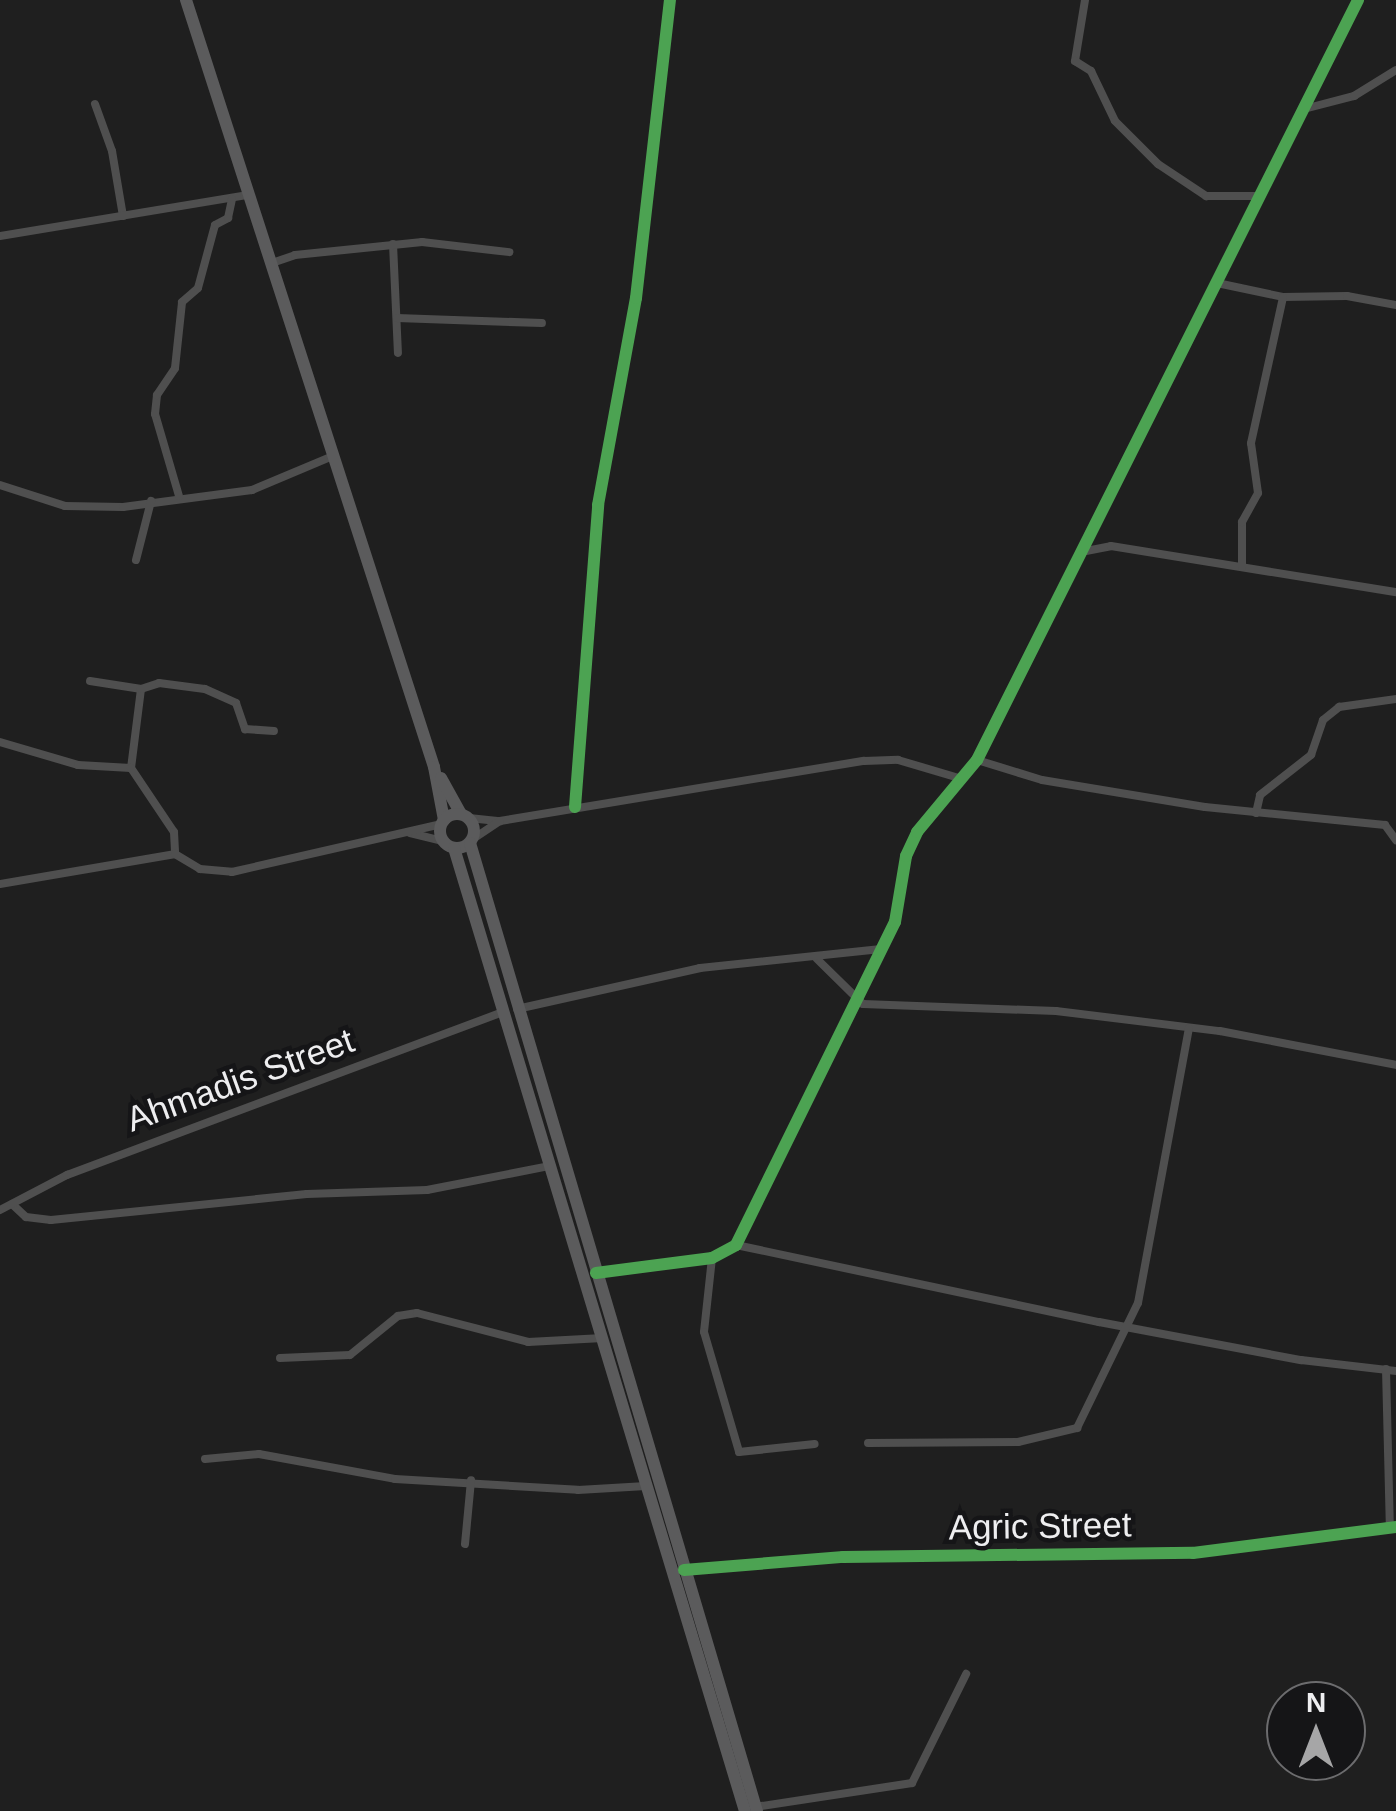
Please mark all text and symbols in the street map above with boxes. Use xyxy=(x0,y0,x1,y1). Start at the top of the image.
street label: Ahmadis Street xyxy=(120,1019,360,1141)
street label: Agric Street xyxy=(948,1503,1132,1549)
north arrow xyxy=(1266,1681,1366,1781)
text: N xyxy=(1306,1687,1326,1718)

